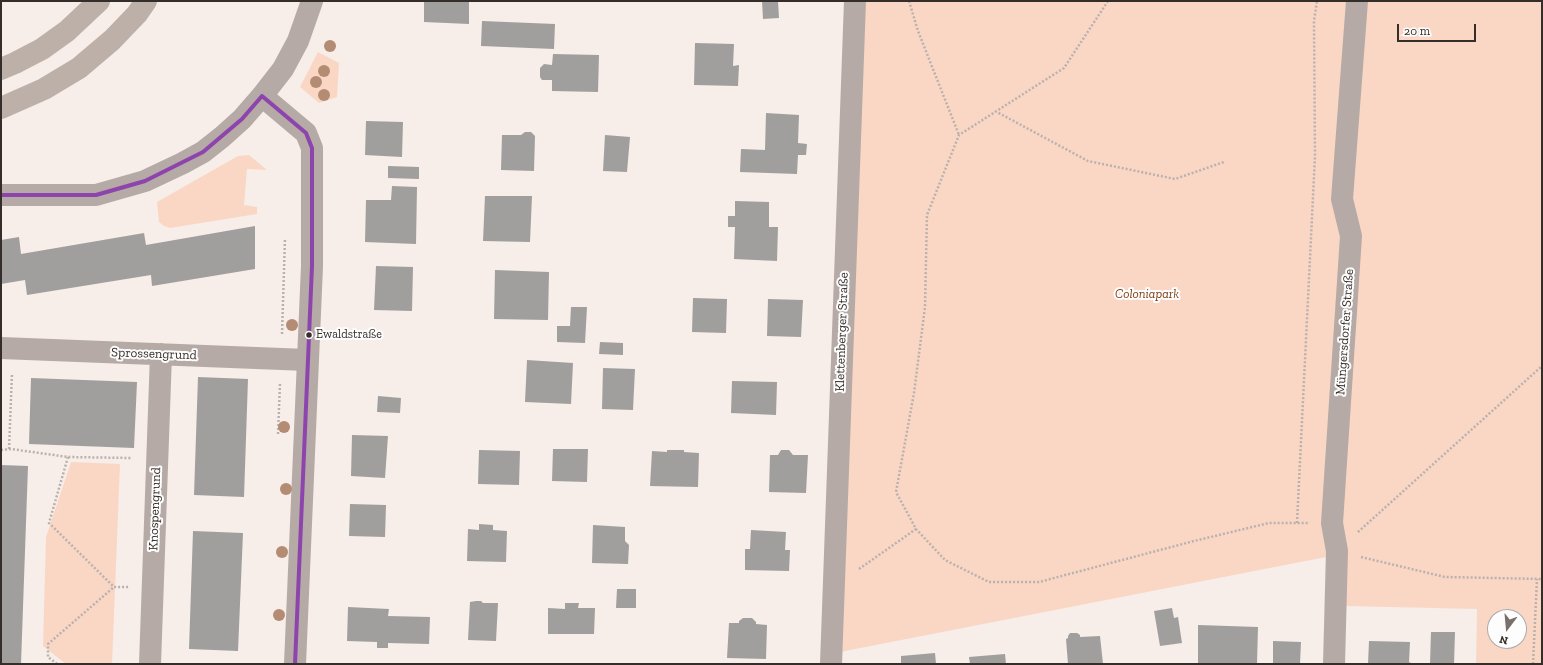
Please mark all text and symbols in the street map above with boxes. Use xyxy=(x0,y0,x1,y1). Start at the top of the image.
scale bar xyxy=(1399,16,1478,42)
text: 20 m xyxy=(1404,24,1430,38)
street label: Müngersdorfer Straße xyxy=(1333,268,1357,396)
street label: Klettenberger Straße xyxy=(832,272,852,392)
park label: Coloniapark xyxy=(1115,286,1179,302)
place label: Ewaldstraße xyxy=(316,328,382,342)
marker: Ewaldstraße xyxy=(304,330,314,340)
street label: Sprossengrund xyxy=(111,345,197,363)
street label: Knospengrund xyxy=(146,467,164,551)
north arrow xyxy=(1487,609,1527,649)
text: N xyxy=(1498,633,1510,647)

